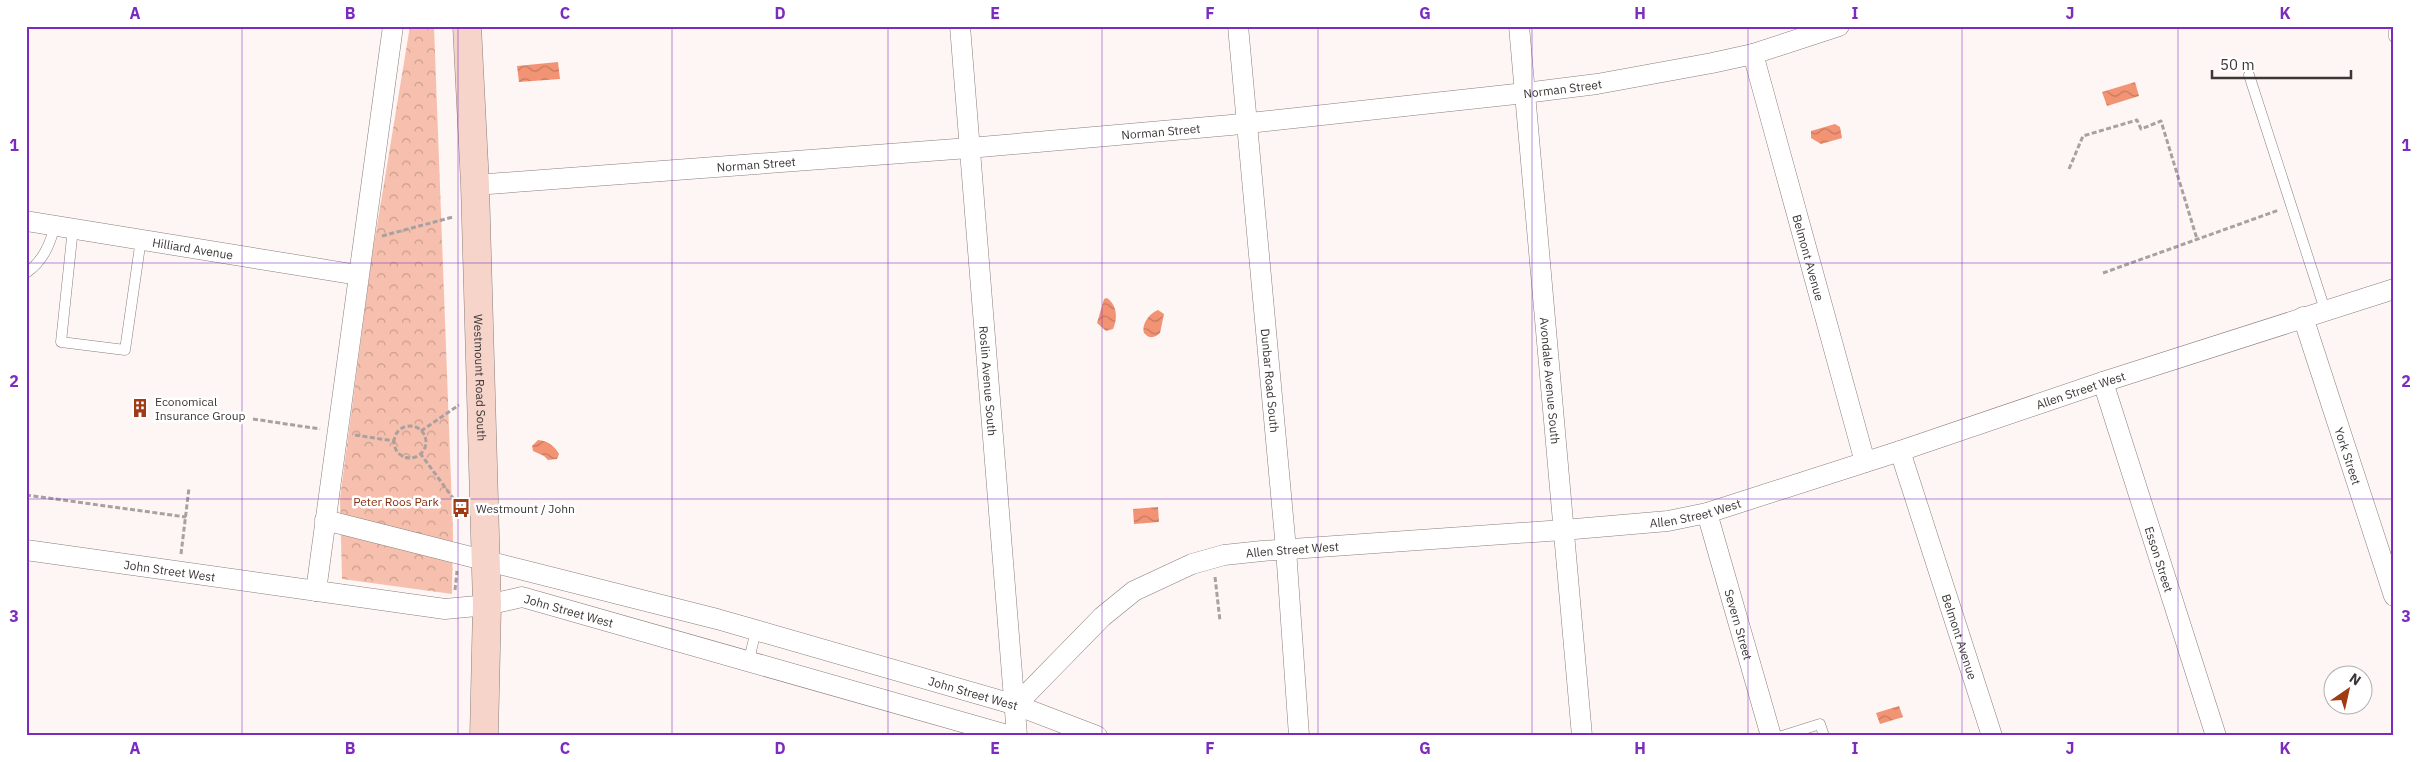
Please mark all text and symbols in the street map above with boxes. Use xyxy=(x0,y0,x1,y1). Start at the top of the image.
text: A xyxy=(130,3,141,23)
text: B xyxy=(345,3,356,23)
text: C xyxy=(560,3,570,23)
text: D xyxy=(774,3,786,23)
text: E xyxy=(990,3,1000,23)
text: F xyxy=(1205,3,1215,23)
text: G xyxy=(1419,3,1431,23)
text: H xyxy=(1634,3,1646,23)
text: I xyxy=(1852,3,1859,23)
text: J xyxy=(2066,3,2074,23)
text: K xyxy=(2279,3,2291,23)
scale bar xyxy=(2212,48,2351,80)
text: 50 m xyxy=(2220,55,2255,74)
street label: Norman Street xyxy=(1522,76,1603,101)
street label: Norman Street xyxy=(1121,120,1201,142)
text: 1 xyxy=(9,135,19,155)
text: 1 xyxy=(2401,135,2411,155)
street label: Norman Street xyxy=(716,154,796,174)
street label: Belmont Avenue xyxy=(1790,213,1828,303)
street label: Hilliard Avenue xyxy=(151,234,235,262)
street label: Westmount Road South xyxy=(471,314,490,441)
street label: Avondale Avenue South xyxy=(1537,316,1564,445)
street label: Roslin Avenue South xyxy=(977,325,1000,437)
street label: Dunbar Road South xyxy=(1258,328,1283,433)
street label: Allen Street West xyxy=(2034,368,2127,412)
text: 2 xyxy=(9,371,19,391)
text: 2 xyxy=(2401,371,2411,391)
place label: Economical Insurance Group xyxy=(155,394,245,423)
building icon: Economical Insurance Group xyxy=(129,397,151,419)
street label: York Street xyxy=(2332,425,2365,487)
park label: Peter Roos Park xyxy=(353,494,439,509)
street label: Allen Street West xyxy=(1649,495,1743,530)
bus stop icon: Westmount / John xyxy=(450,497,472,519)
place label: Westmount / John xyxy=(476,501,575,516)
street label: Esson Street xyxy=(2142,525,2177,594)
street label: Allen Street West xyxy=(1245,538,1339,560)
street label: John Street West xyxy=(123,556,216,584)
street label: Severn Street xyxy=(1722,587,1756,662)
street label: John Street West xyxy=(522,591,615,630)
street label: Belmont Avenue xyxy=(1939,592,1981,682)
text: 3 xyxy=(9,606,19,626)
text: 3 xyxy=(2401,606,2411,626)
north arrow xyxy=(2322,664,2372,714)
text: N xyxy=(2346,669,2365,690)
street label: John Street West xyxy=(927,673,1020,713)
text: A xyxy=(130,738,141,758)
text: B xyxy=(345,738,356,758)
text: C xyxy=(560,738,570,758)
text: D xyxy=(774,738,786,758)
text: E xyxy=(990,738,1000,758)
text: F xyxy=(1205,738,1215,758)
text: G xyxy=(1419,738,1431,758)
text: H xyxy=(1634,738,1646,758)
text: I xyxy=(1852,738,1859,758)
text: J xyxy=(2066,738,2074,758)
text: K xyxy=(2279,738,2291,758)

